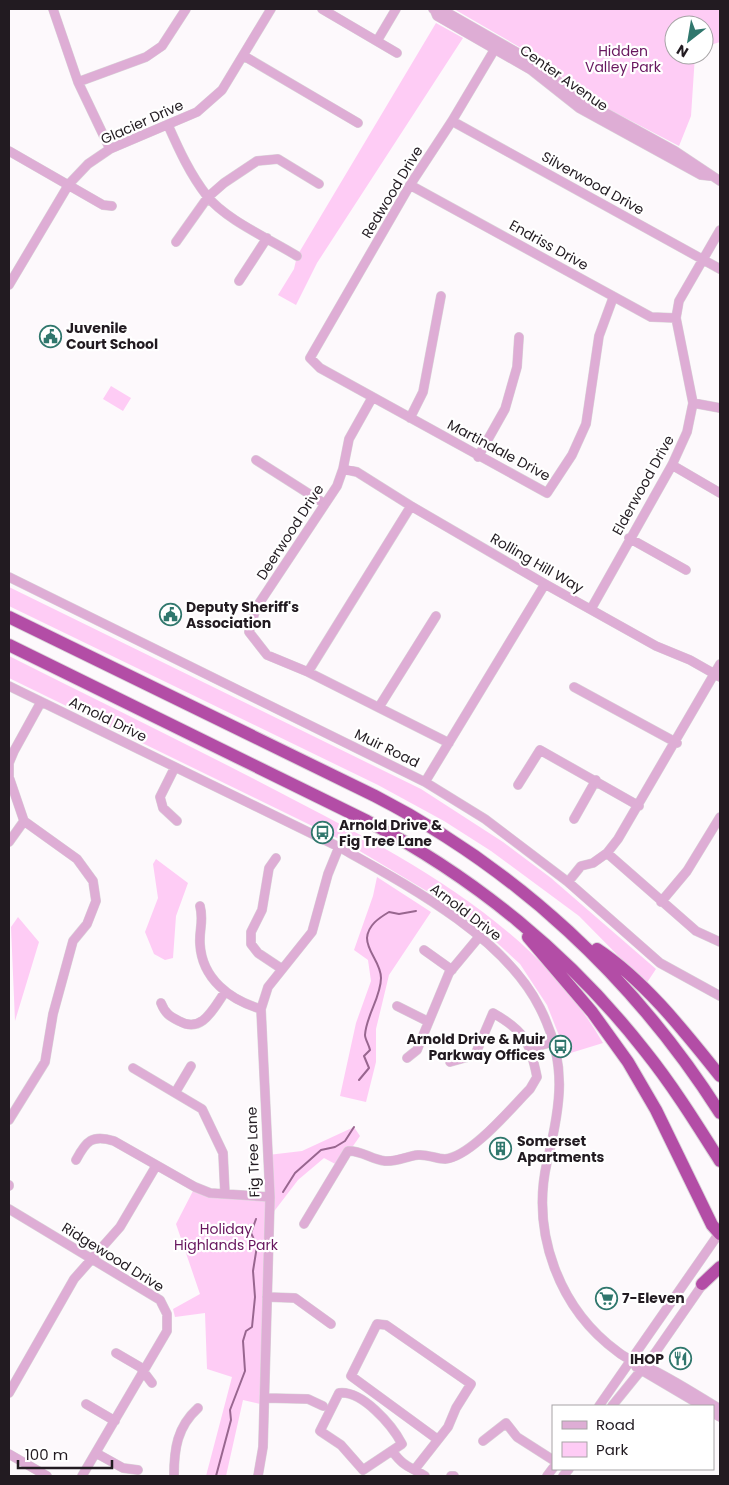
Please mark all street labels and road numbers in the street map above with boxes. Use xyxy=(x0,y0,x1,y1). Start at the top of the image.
street label: Center Avenue xyxy=(516,40,612,116)
street label: Glacier Drive xyxy=(98,95,187,149)
street label: Redwood Drive xyxy=(357,142,428,242)
street label: Silverwood Drive xyxy=(538,146,648,220)
street label: Endriss Drive xyxy=(506,215,592,275)
street label: Martindale Drive xyxy=(444,414,554,486)
street label: Elderwood Drive xyxy=(607,431,679,539)
street label: Deerwood Drive xyxy=(252,480,329,584)
street label: Rolling Hill Way xyxy=(487,528,587,598)
street label: Arnold Drive xyxy=(66,692,151,747)
street label: Muir Road xyxy=(351,724,423,772)
street label: Arnold Drive xyxy=(426,879,506,946)
street label: Fig Tree Lane xyxy=(241,1106,265,1198)
street label: Ridgewood Drive xyxy=(58,1217,168,1297)

